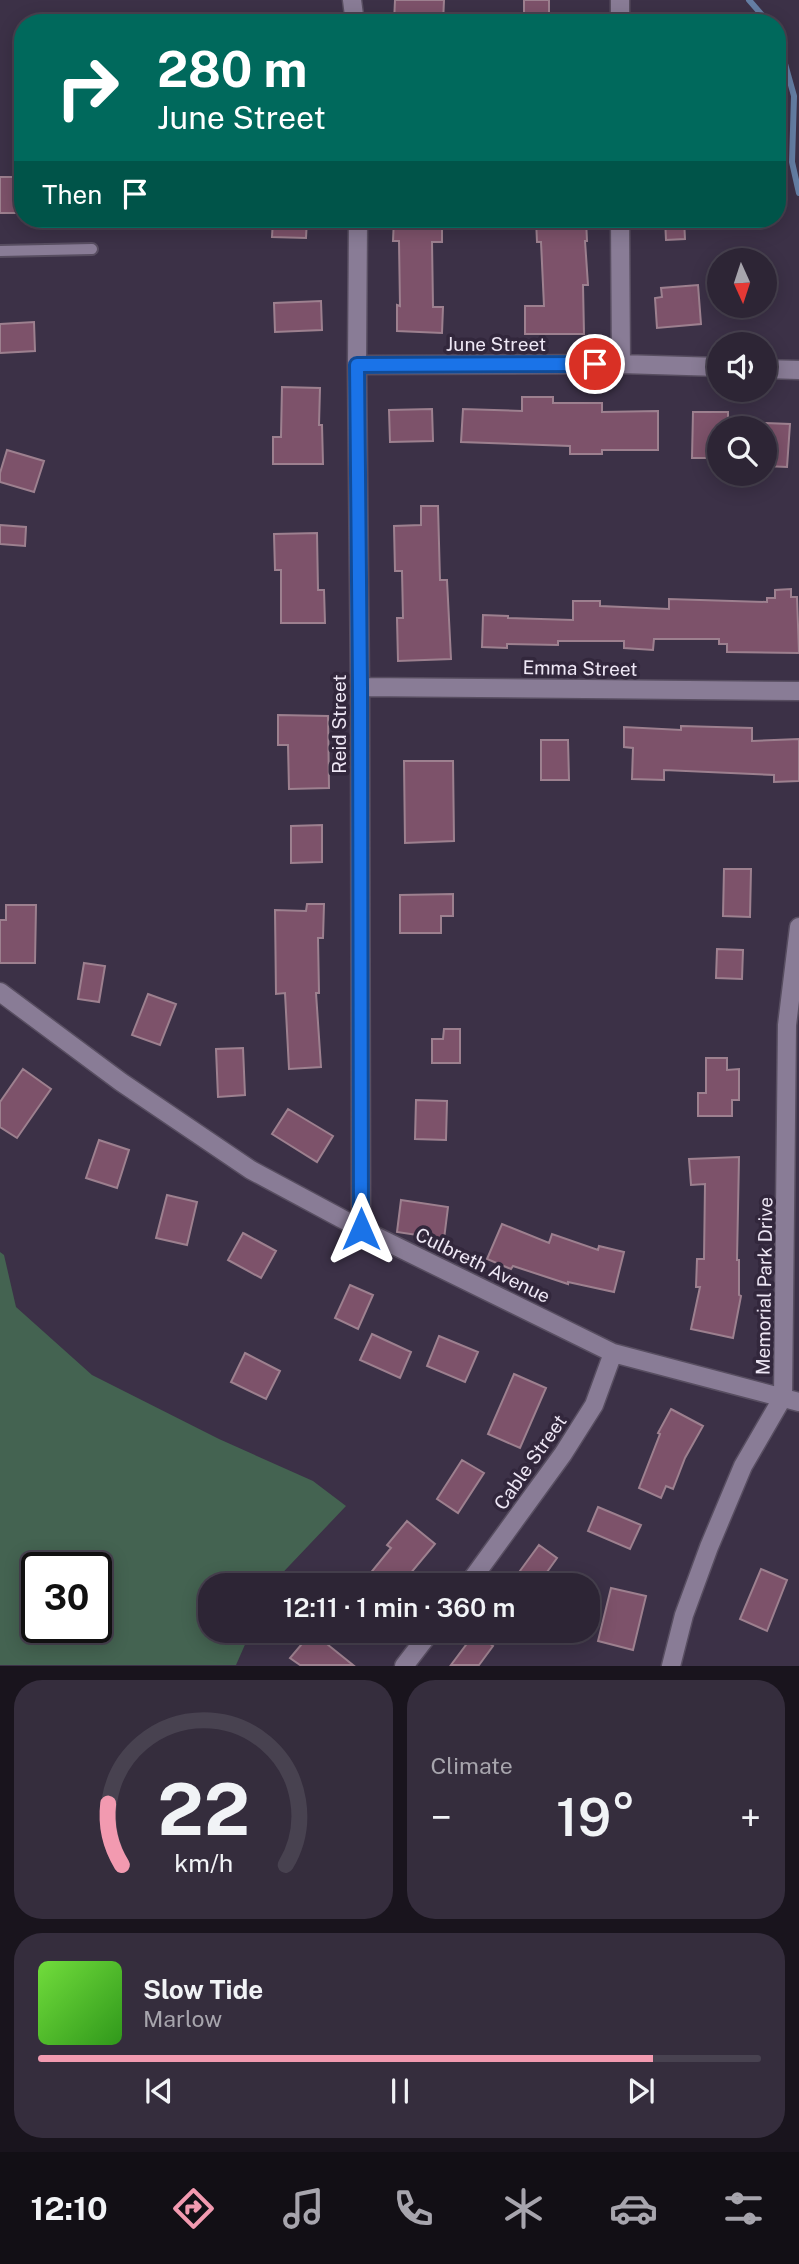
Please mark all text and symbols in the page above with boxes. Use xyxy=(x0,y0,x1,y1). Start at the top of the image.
text: 280 m xyxy=(157,40,307,98)
icon: right xyxy=(42,42,133,133)
text: June Street xyxy=(157,99,326,136)
icon: arrive xyxy=(116,175,154,213)
text: Then xyxy=(42,179,102,210)
north arrow xyxy=(707,248,777,318)
map controls xyxy=(707,248,777,486)
button: sound xyxy=(707,332,777,402)
street label: June Street xyxy=(446,333,546,355)
pin xyxy=(565,334,625,394)
icon: arrive xyxy=(576,345,614,383)
button: search xyxy=(707,416,777,486)
street label: Emma Street xyxy=(522,656,638,680)
street label: Reid Street xyxy=(328,674,350,774)
position arrow xyxy=(324,1192,398,1266)
street label: Memorial Park Drive xyxy=(751,1197,777,1375)
street label: Culbreth Avenue xyxy=(412,1223,554,1307)
street label: Cable Street xyxy=(489,1410,571,1514)
speed limit sign: 30 xyxy=(21,1552,112,1643)
text: 12:11 · 1 min · 360 m xyxy=(283,1592,515,1623)
text: Climate xyxy=(431,1752,513,1779)
text: 22 xyxy=(157,1767,249,1852)
text: 19° xyxy=(556,1787,636,1848)
text: − xyxy=(431,1795,452,1840)
text: + xyxy=(740,1795,761,1840)
text: km/h xyxy=(174,1848,233,1878)
text: Slow Tide xyxy=(143,1974,263,2005)
text: Marlow xyxy=(143,2005,222,2032)
icon: previous xyxy=(140,2072,178,2110)
icon: pause xyxy=(381,2072,419,2110)
icon: next xyxy=(622,2072,660,2110)
icon: directions xyxy=(169,2184,218,2233)
icon: music xyxy=(279,2184,328,2233)
icon: phone xyxy=(389,2184,438,2233)
icon: climate xyxy=(499,2184,548,2233)
icon: car xyxy=(609,2184,658,2233)
icon: filters xyxy=(719,2184,768,2233)
text: 12:10 xyxy=(31,2190,108,2227)

